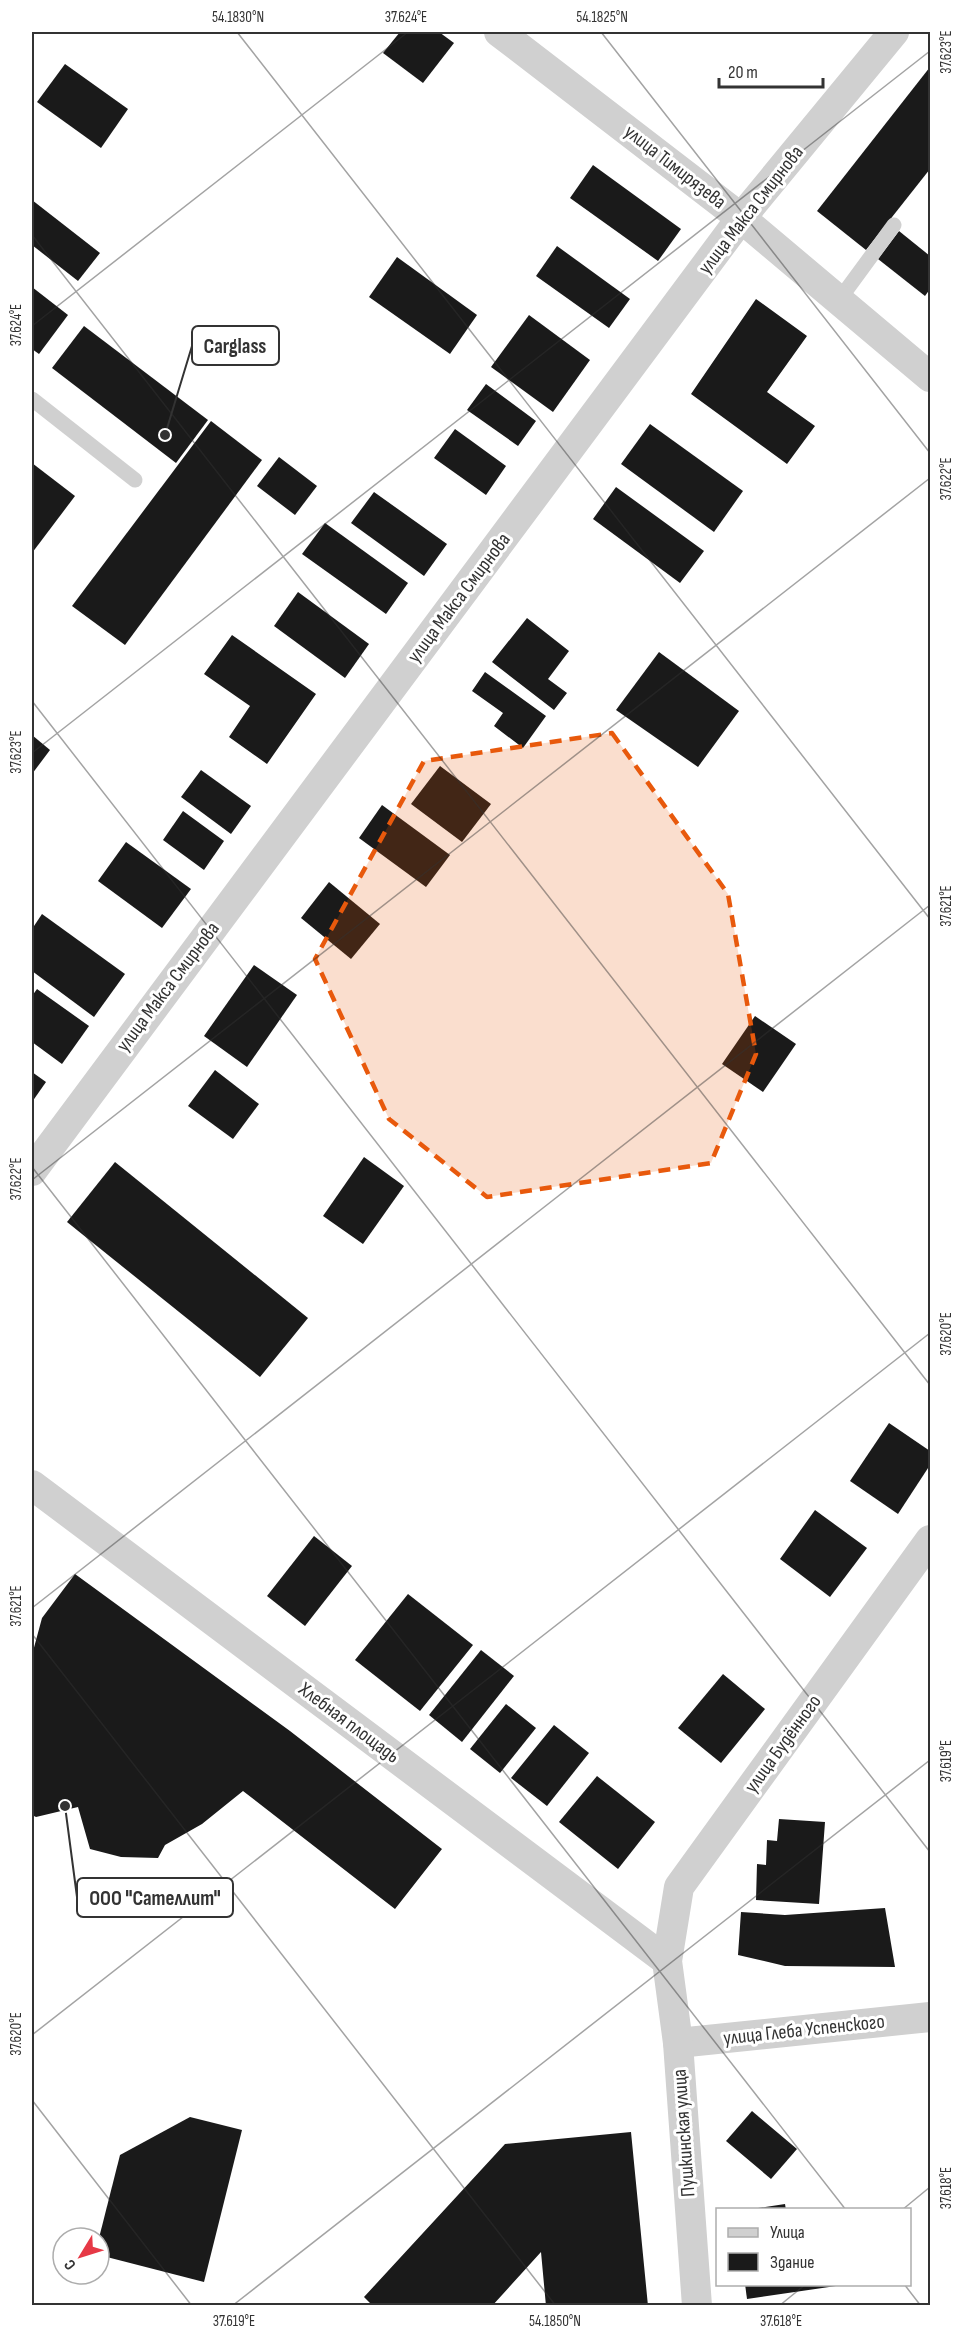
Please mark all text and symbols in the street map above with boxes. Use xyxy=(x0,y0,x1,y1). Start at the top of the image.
text: 54.1830°N xyxy=(212,8,264,27)
text: 37.624°E xyxy=(385,8,427,27)
text: 54.1825°N xyxy=(576,8,628,27)
text: 37.623°E xyxy=(937,30,956,74)
scale bar xyxy=(719,51,822,89)
text: 20 m xyxy=(728,62,758,83)
street label: улица Тимирязева xyxy=(619,120,731,214)
street label: улица Макса Смирнова xyxy=(693,141,809,279)
text: 37.624°E xyxy=(7,304,26,346)
callout: Carglass xyxy=(192,326,279,365)
text: Carglass xyxy=(204,334,266,359)
text: 37.622°E xyxy=(937,457,956,501)
street label: улица Макса Смирнова xyxy=(402,528,516,668)
text: 37.623°E xyxy=(7,730,26,774)
text: 37.621°E xyxy=(937,885,956,927)
street label: улица Макса Смирнова xyxy=(111,917,225,1057)
text: 37.622°E xyxy=(7,1157,26,1201)
text: 37.620°E xyxy=(937,1312,956,1356)
text: 37.621°E xyxy=(7,1585,26,1627)
street label: Хлебная площадь xyxy=(293,1677,404,1769)
street label: улица Будённого xyxy=(739,1690,827,1798)
text: 37.619°E xyxy=(937,1740,956,1782)
callout: ООО "Сателлит" xyxy=(77,1878,233,1917)
text: ООО "Сателлит" xyxy=(89,1886,221,1911)
street label: улица Глеба Успенского xyxy=(722,2010,886,2050)
text: 37.620°E xyxy=(7,2012,26,2056)
street label: Пушкинская улица xyxy=(668,2068,700,2198)
text: 37.618°E xyxy=(937,2167,956,2209)
legend xyxy=(716,2208,911,2286)
text: Улица xyxy=(770,2222,805,2243)
north arrow xyxy=(51,2226,111,2286)
text: Здание xyxy=(770,2252,815,2273)
text: С xyxy=(60,2255,80,2273)
text: 37.619°E xyxy=(213,2312,255,2331)
text: 54.1850°N xyxy=(529,2312,581,2331)
text: 37.618°E xyxy=(760,2312,802,2331)

